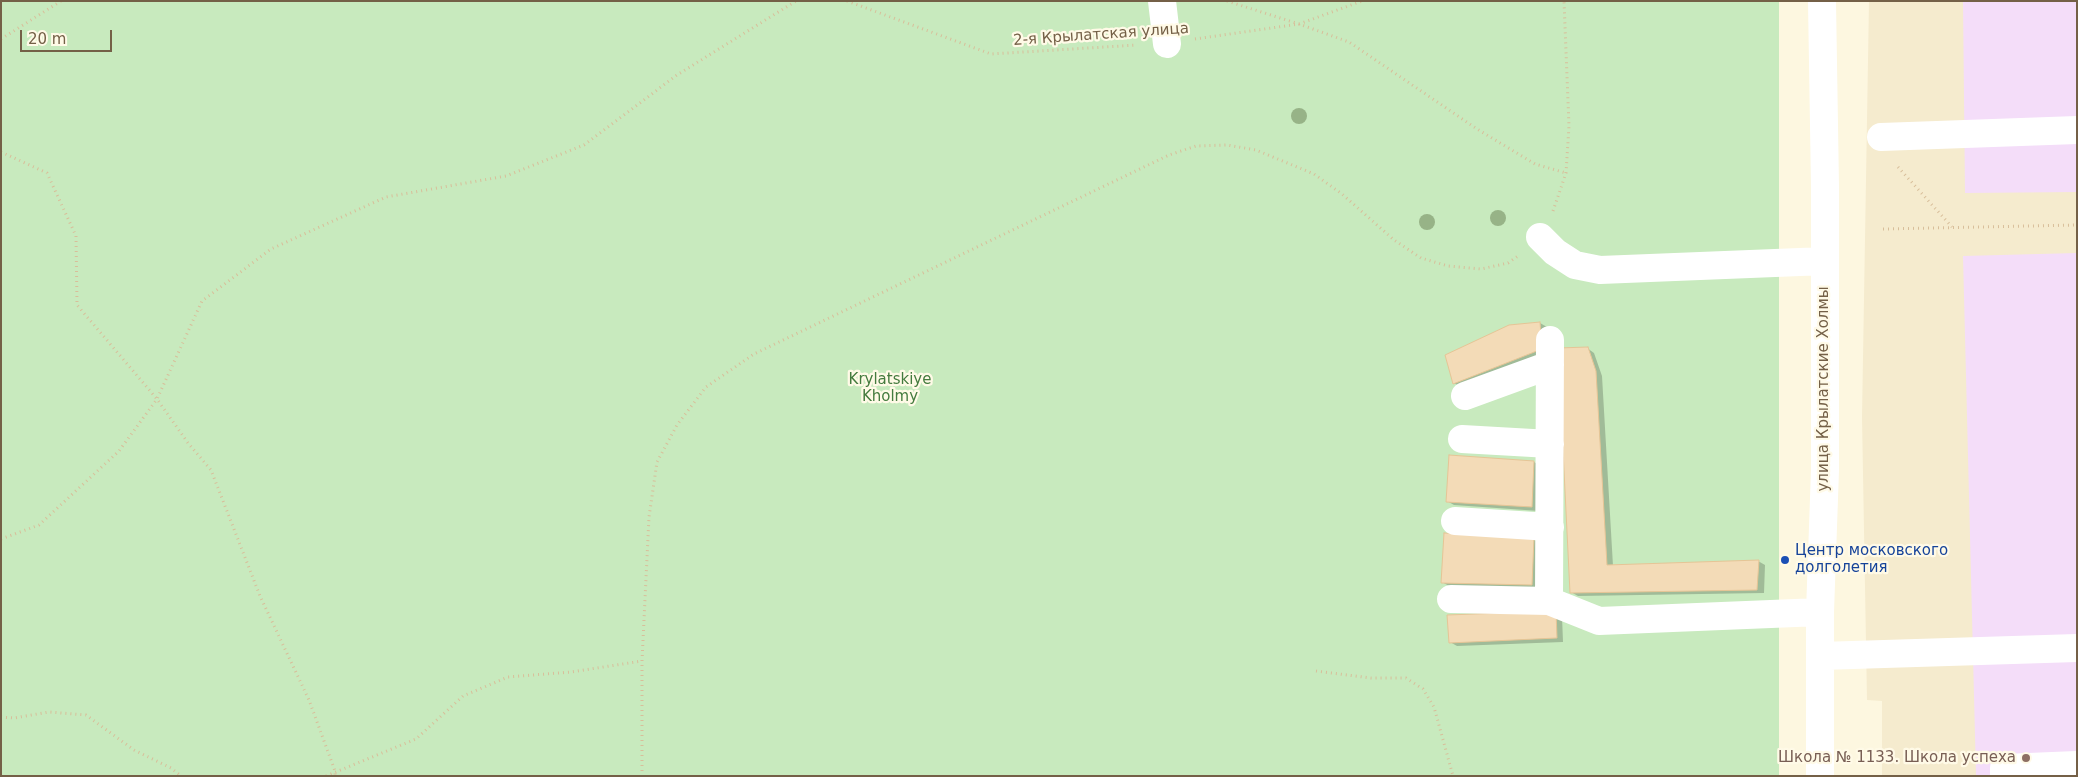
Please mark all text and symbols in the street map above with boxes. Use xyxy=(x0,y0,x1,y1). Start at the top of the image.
scale bar xyxy=(22,20,115,52)
street label: 2-я Крылатская улица xyxy=(1012,20,1190,50)
text: 20 m xyxy=(28,30,66,48)
street label: улица Крылатские Холмы xyxy=(1815,286,1833,492)
park label: Krylatskiye Kholmy xyxy=(849,371,931,406)
place label: Центр московского долголетия xyxy=(1795,542,1948,577)
marker: Центр московского долголетия xyxy=(1779,554,1791,566)
place label: Школа № 1133. Школа успеха xyxy=(1778,749,2016,767)
marker: Школа № 1133. Школа успеха xyxy=(2020,752,2032,764)

